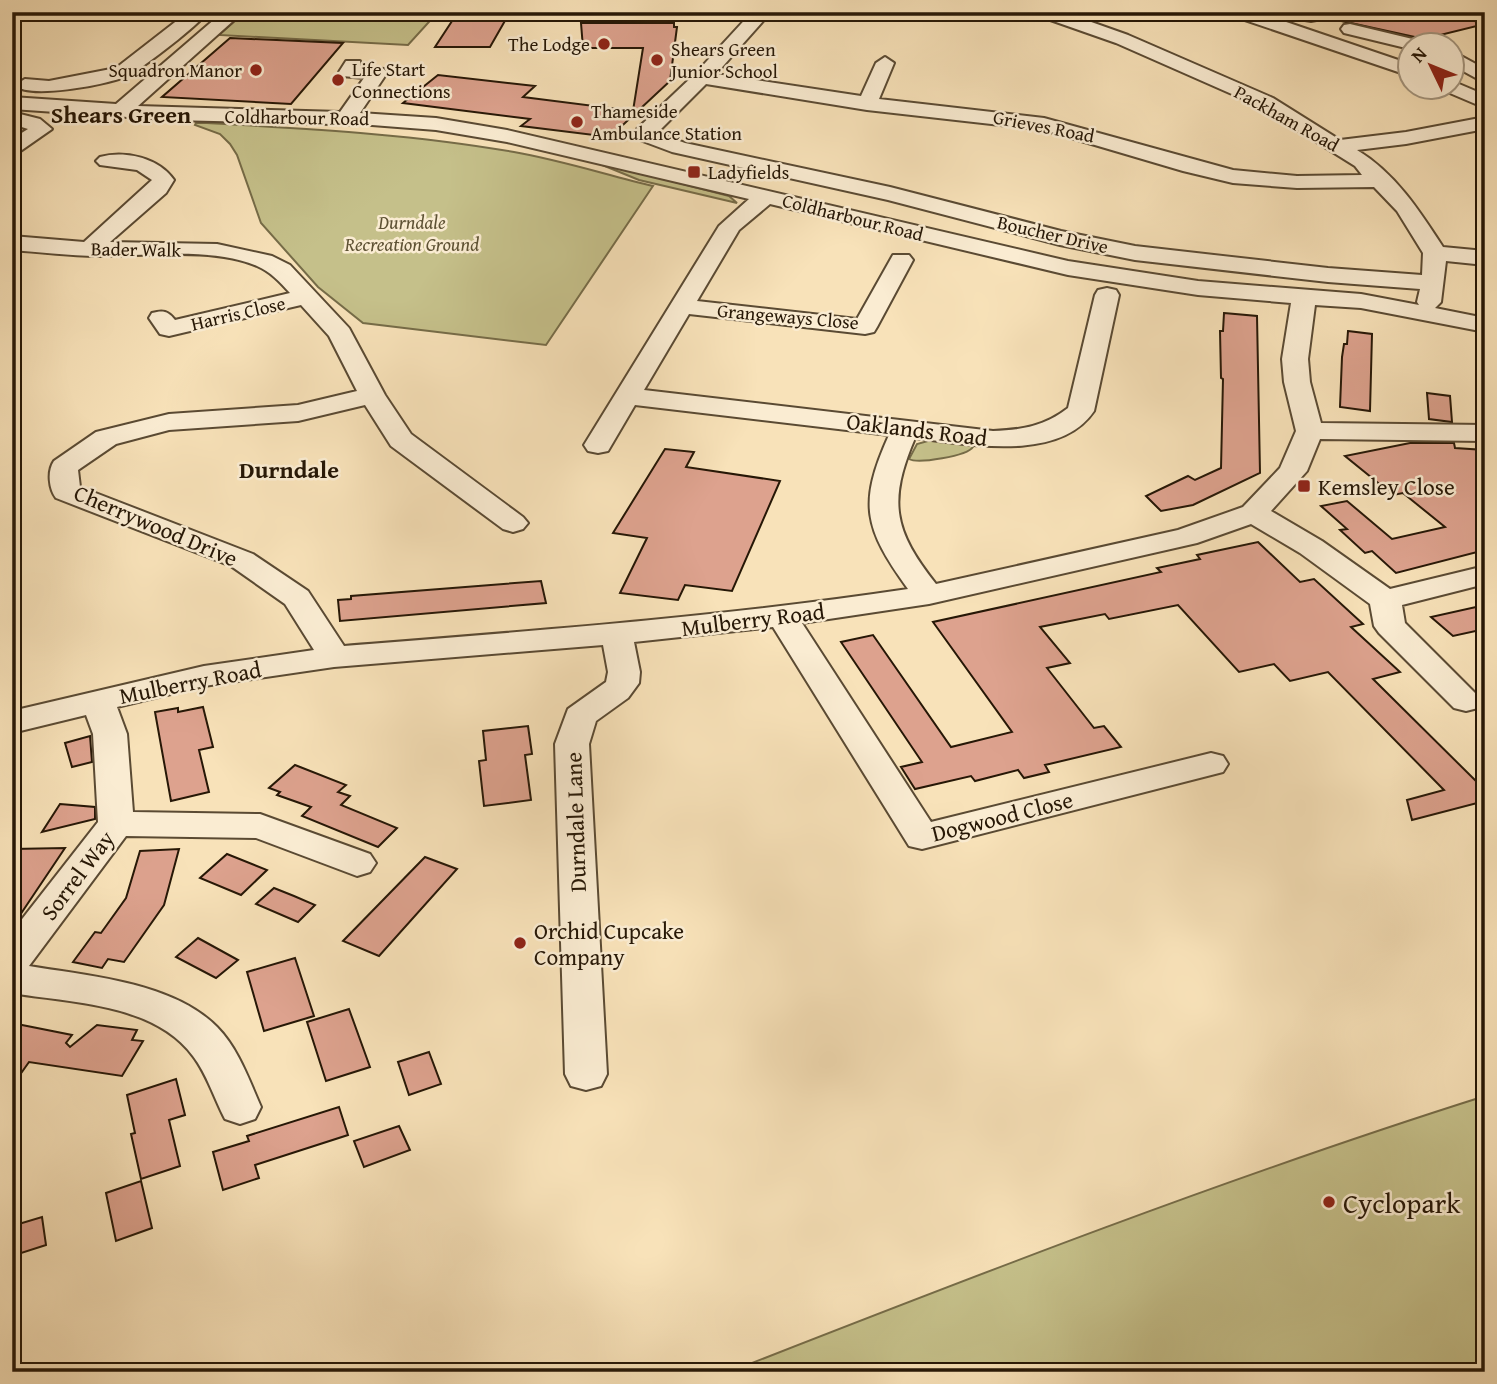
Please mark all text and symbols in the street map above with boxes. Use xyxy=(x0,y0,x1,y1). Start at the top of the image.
place label: The Lodge xyxy=(508,30,590,58)
north arrow xyxy=(1396,32,1466,102)
place label: Shears Green Junior School xyxy=(669,35,778,85)
marker: The Lodge xyxy=(596,36,612,52)
text: N xyxy=(1404,40,1433,69)
marker: Shears Green Junior School xyxy=(649,52,665,68)
place label: Life Start Connections xyxy=(352,55,451,105)
place label: Squadron Manor xyxy=(108,56,242,84)
marker: Squadron Manor xyxy=(248,62,264,78)
marker: Life Start Connections xyxy=(330,72,346,88)
street label: Packham Road xyxy=(1229,78,1345,159)
district label: Shears Green xyxy=(51,97,191,132)
place label: Thameside Ambulance Station xyxy=(591,97,742,147)
street label: Coldharbour Road xyxy=(224,102,370,132)
street label: Grieves Road xyxy=(991,102,1098,150)
marker: Thameside Ambulance Station xyxy=(569,114,585,130)
place label: Ladyfields xyxy=(708,158,789,186)
marker: Ladyfields xyxy=(686,164,702,180)
street label: Coldharbour Road xyxy=(779,186,927,248)
park label: Durndale Recreation Ground xyxy=(344,208,479,258)
street label: Boucher Drive xyxy=(995,208,1111,260)
street label: Bader Walk xyxy=(91,234,182,264)
street label: Harris Close xyxy=(188,289,288,337)
street label: Grangeways Close xyxy=(716,296,860,336)
street label: Oaklands Road xyxy=(845,404,990,454)
district label: Durndale xyxy=(239,452,339,487)
place label: Kemsley Close xyxy=(1318,470,1455,503)
street label: Cherrywood Drive xyxy=(69,476,243,574)
marker: Kemsley Close xyxy=(1296,478,1312,494)
street label: Mulberry Road xyxy=(679,594,827,644)
street label: Mulberry Road xyxy=(116,652,265,712)
street label: Durndale Lane xyxy=(556,751,594,893)
street label: Dogwood Close xyxy=(928,783,1076,849)
street label: Sorrel Way xyxy=(32,823,122,927)
place label: Orchid Cupcake Company xyxy=(534,914,684,973)
marker: Orchid Cupcake Company xyxy=(512,935,528,951)
place label: Cyclopark xyxy=(1343,1182,1461,1223)
marker: Cyclopark xyxy=(1321,1194,1337,1210)

